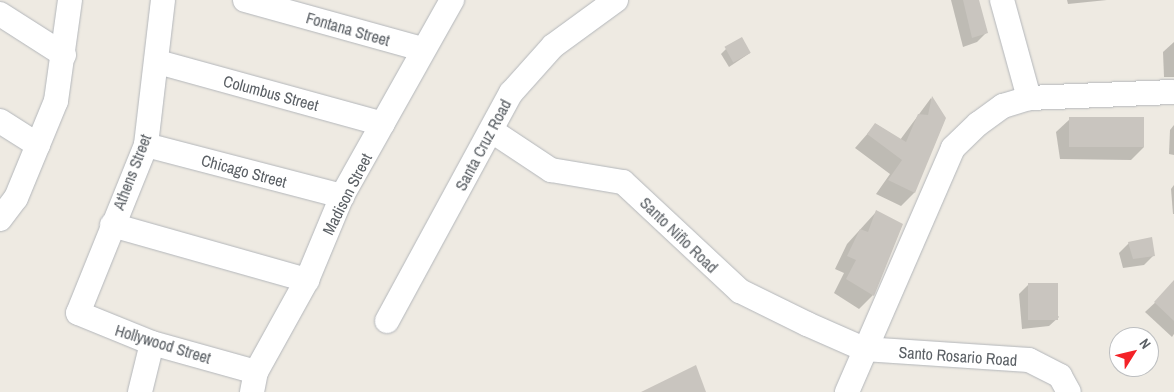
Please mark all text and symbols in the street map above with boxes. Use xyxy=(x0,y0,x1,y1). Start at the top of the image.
street label: Fontana Street xyxy=(304,8,392,50)
street label: Columbus Street xyxy=(221,71,321,115)
street label: Santa Cruz Road xyxy=(451,96,515,194)
street label: Athens Street xyxy=(109,131,155,213)
street label: Chicago Street xyxy=(199,150,289,192)
street label: Madison Street xyxy=(318,150,376,238)
street label: Santo Niño Road xyxy=(636,193,722,277)
street label: Hollywood Street xyxy=(113,320,213,368)
north arrow xyxy=(1109,327,1159,377)
text: N xyxy=(1136,335,1155,352)
street label: Santo Rosario Road xyxy=(898,342,1018,370)

